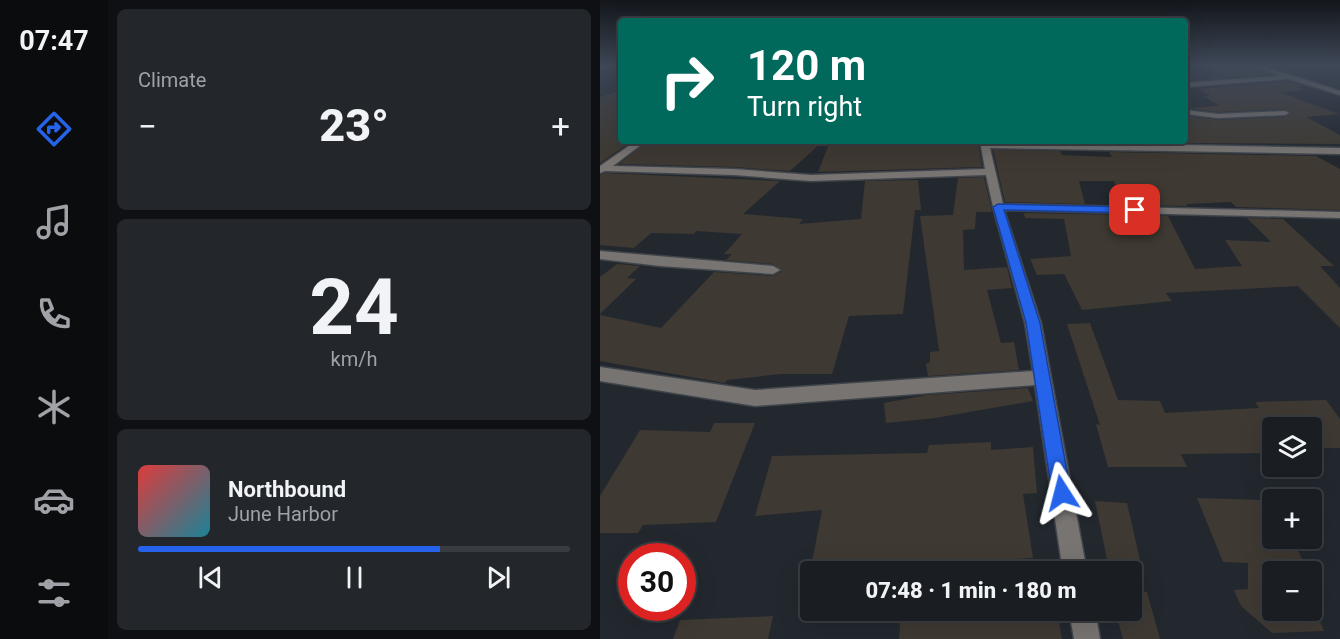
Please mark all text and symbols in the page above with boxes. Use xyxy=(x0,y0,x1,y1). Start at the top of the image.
text: 07:47 xyxy=(19,25,89,57)
text: 120 m xyxy=(747,41,866,90)
icon: right xyxy=(648,42,726,120)
text: Climate xyxy=(138,68,206,92)
text: Turn right xyxy=(747,91,862,123)
text: 23° xyxy=(319,99,389,152)
text: − xyxy=(138,107,157,146)
text: + xyxy=(551,107,570,146)
icon: directions xyxy=(33,108,75,150)
pin xyxy=(1109,184,1160,235)
icon: arrive xyxy=(1118,193,1151,226)
icon: music xyxy=(33,201,75,243)
text: 24 xyxy=(309,262,399,353)
icon: phone xyxy=(33,293,75,335)
text: km/h xyxy=(331,347,377,371)
icon: climate xyxy=(33,386,75,428)
map controls xyxy=(1262,417,1322,621)
button: layers xyxy=(1262,417,1322,477)
position arrow xyxy=(1030,461,1094,525)
text: Northbound xyxy=(228,477,346,502)
icon: car xyxy=(33,479,75,521)
button: + xyxy=(1262,489,1322,549)
text: June Harbor xyxy=(228,502,338,526)
speed limit sign: 30 xyxy=(618,543,696,621)
icon: previous xyxy=(194,561,227,594)
icon: pause xyxy=(338,561,371,594)
icon: next xyxy=(482,561,515,594)
button: − xyxy=(1262,561,1322,621)
icon: filters xyxy=(33,572,75,614)
text: 07:48 · 1 min · 180 m xyxy=(866,578,1076,603)

